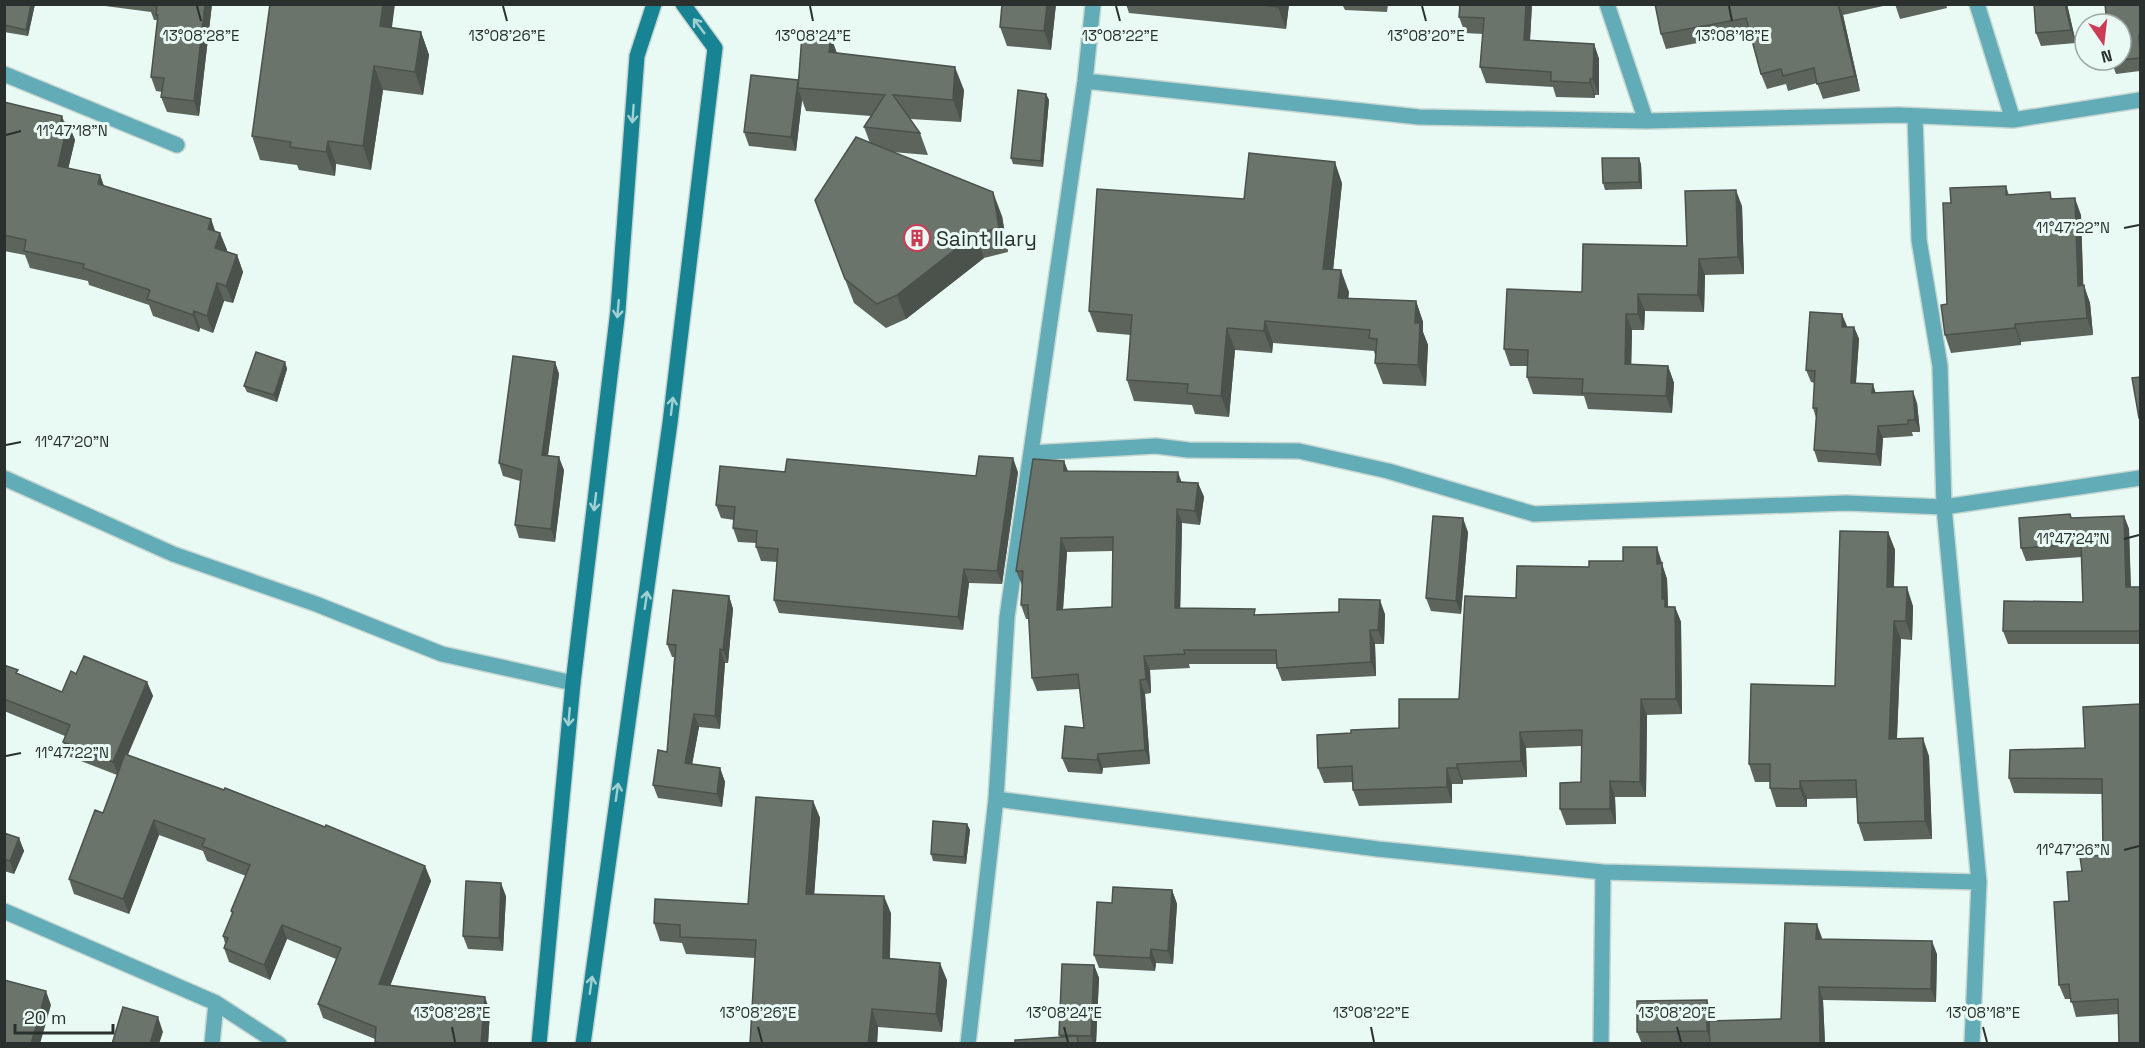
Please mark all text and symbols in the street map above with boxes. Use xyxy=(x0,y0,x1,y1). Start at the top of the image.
north arrow xyxy=(2073,12,2133,72)
one-way arrow xyxy=(693,19,705,35)
text: 13°08'28"E xyxy=(163,26,239,45)
text: 13°08'26"E xyxy=(469,26,545,45)
text: 13°08'24"E xyxy=(775,26,851,45)
text: 13°08'22"E xyxy=(1082,26,1158,45)
text: 13°08'20"E xyxy=(1387,26,1465,45)
text: 13°08'18"E xyxy=(1695,26,1769,45)
text: N xyxy=(2099,45,2114,68)
one-way arrow xyxy=(627,104,638,124)
text: 11°47'18"N xyxy=(36,121,108,140)
text: 11°47'22"N xyxy=(2036,218,2110,237)
building icon: Saint Ilary xyxy=(902,223,932,253)
place label: Saint Ilary xyxy=(936,225,1037,252)
one-way arrow xyxy=(612,298,623,318)
one-way arrow xyxy=(667,397,678,417)
text: 11°47'20"N xyxy=(35,432,109,451)
one-way arrow xyxy=(589,492,600,512)
text: 11°47'24"N xyxy=(2036,529,2110,548)
one-way arrow xyxy=(641,590,652,610)
one-way arrow xyxy=(563,706,574,726)
text: 11°47'22"N xyxy=(35,743,109,762)
one-way arrow xyxy=(611,783,622,803)
text: 11°47'26"N xyxy=(2036,840,2110,859)
one-way arrow xyxy=(585,976,596,996)
scale bar xyxy=(15,997,112,1035)
text: 13°08'28"E xyxy=(414,1003,490,1022)
text: 13°08'26"E xyxy=(720,1003,796,1022)
text: 13°08'24"E xyxy=(1026,1003,1102,1022)
text: 13°08'22"E xyxy=(1333,1003,1409,1022)
text: 13°08'20"E xyxy=(1638,1003,1716,1022)
text: 13°08'18"E xyxy=(1946,1003,2020,1022)
text: 20 m xyxy=(24,1006,67,1029)

